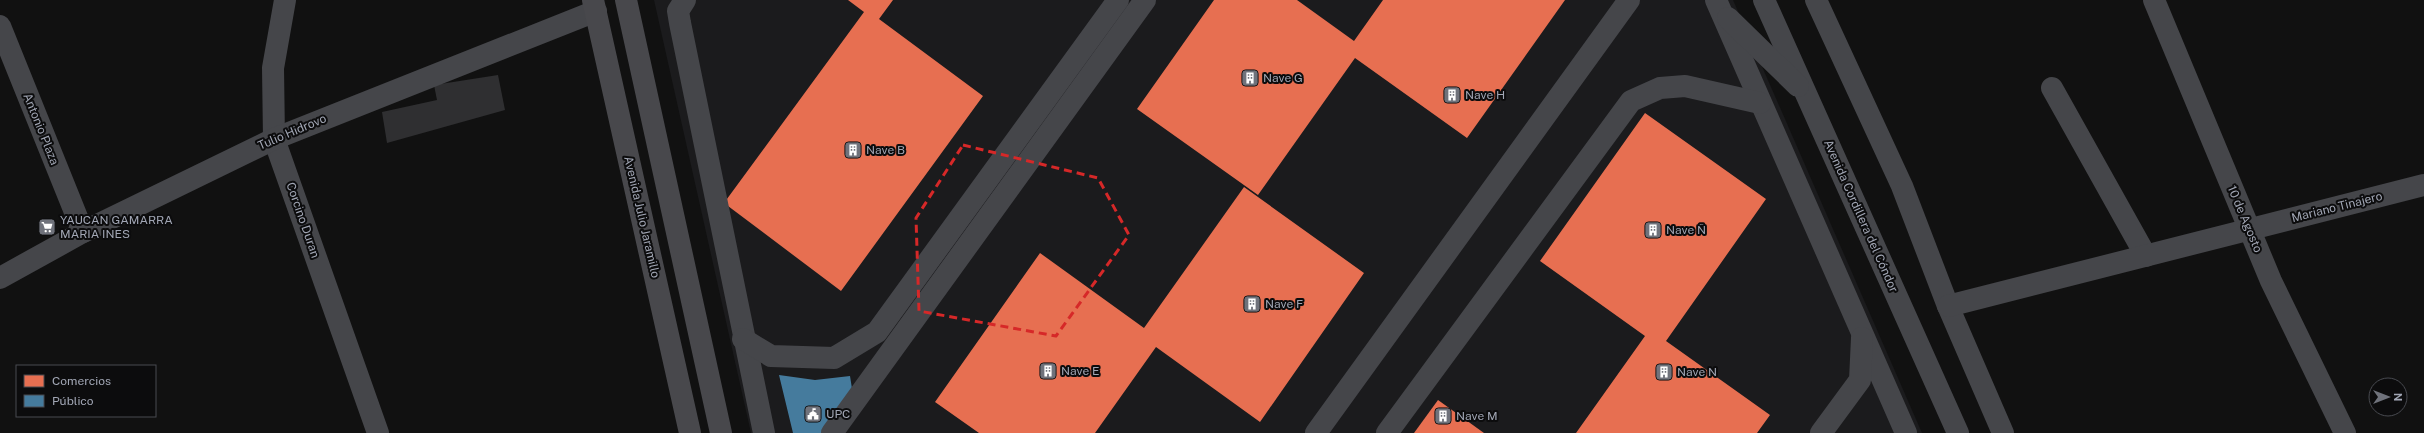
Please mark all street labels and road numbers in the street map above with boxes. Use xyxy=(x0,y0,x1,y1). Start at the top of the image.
street label: Antonio Plaza xyxy=(20,91,62,167)
street label: Tulio Hidrovo xyxy=(256,111,329,153)
street label: Avenida Cordillera del Cóndor xyxy=(1821,138,1901,295)
street label: Avenida Julio Jaramillo xyxy=(621,155,663,279)
street label: Corcino Duran xyxy=(284,180,323,260)
street label: 10 de Agosto xyxy=(2225,183,2265,255)
street label: Mariano Tinajero xyxy=(2290,189,2384,225)

